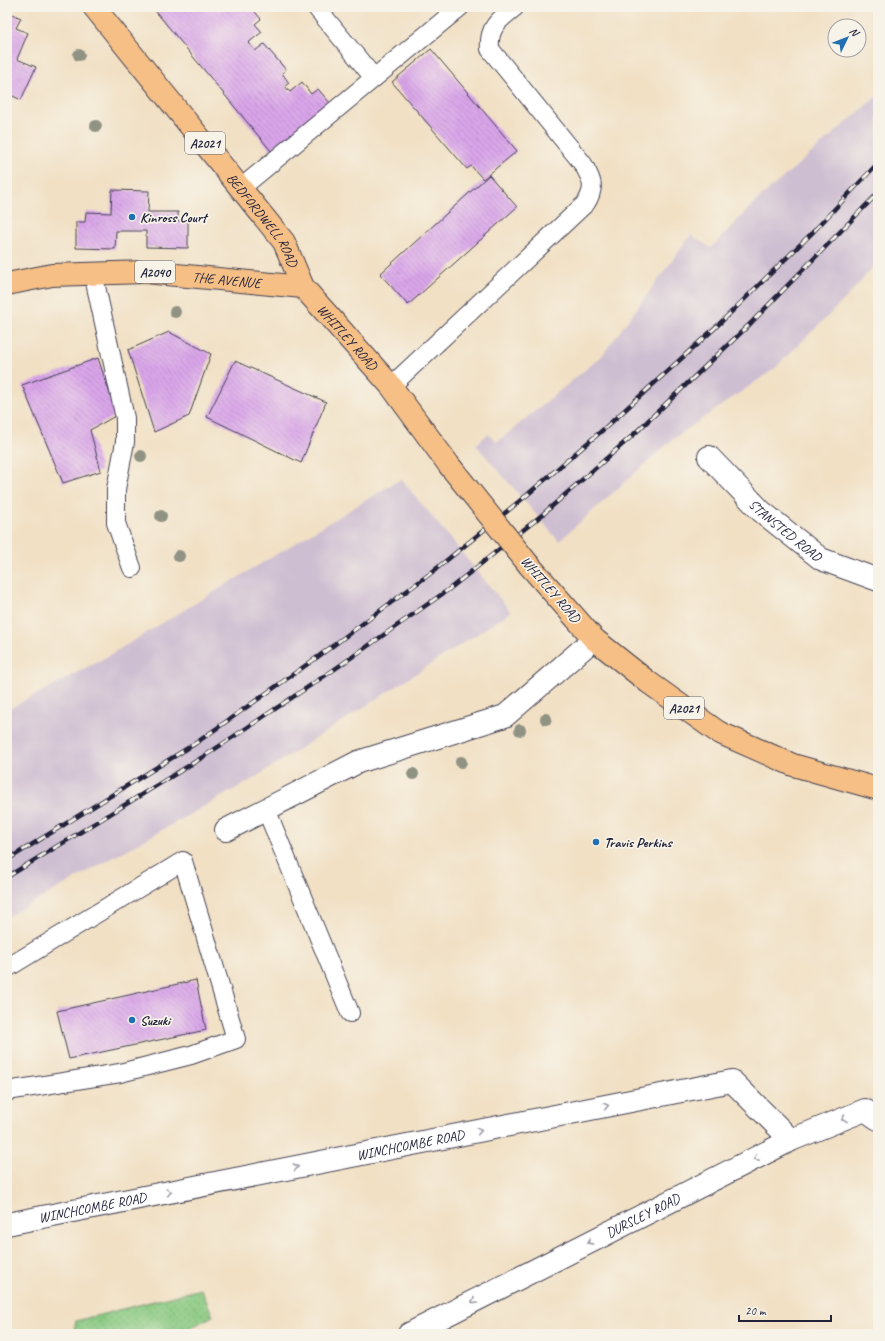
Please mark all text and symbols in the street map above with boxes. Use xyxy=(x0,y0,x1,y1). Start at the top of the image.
north arrow xyxy=(827,18,867,58)
text: N xyxy=(847,24,863,40)
road number: A2021 xyxy=(185,132,225,154)
street label: BEDFORDWELL ROAD xyxy=(223,170,302,271)
place label: Kinross Court xyxy=(140,209,209,226)
marker: Kinross Court xyxy=(127,212,137,222)
road number: A2040 xyxy=(135,261,175,283)
street label: THE AVENUE xyxy=(192,269,264,292)
street label: WHITLEY ROAD xyxy=(313,301,382,375)
street label: STANSTED ROAD xyxy=(745,496,826,566)
street label: WHITLEY ROAD xyxy=(517,553,585,627)
road number: A2021 xyxy=(664,697,704,719)
place label: Travis Perkins xyxy=(604,834,674,851)
marker: Travis Perkins xyxy=(591,837,601,847)
place label: Suzuki xyxy=(140,1012,172,1029)
marker: Suzuki xyxy=(127,1015,137,1025)
one-way arrow xyxy=(603,1102,610,1110)
one-way arrow xyxy=(840,1114,847,1122)
street label: WINCHCOMBE ROAD xyxy=(355,1126,467,1164)
one-way arrow xyxy=(476,1127,482,1136)
one-way arrow xyxy=(753,1153,760,1161)
one-way arrow xyxy=(293,1163,300,1172)
street label: WINCHCOMBE ROAD xyxy=(37,1188,149,1227)
one-way arrow xyxy=(166,1189,172,1197)
street label: DURSLEY ROAD xyxy=(603,1189,684,1242)
one-way arrow xyxy=(587,1237,594,1245)
one-way arrow xyxy=(471,1296,478,1304)
scale bar xyxy=(739,1297,831,1323)
text: 20 m xyxy=(745,1303,767,1319)

